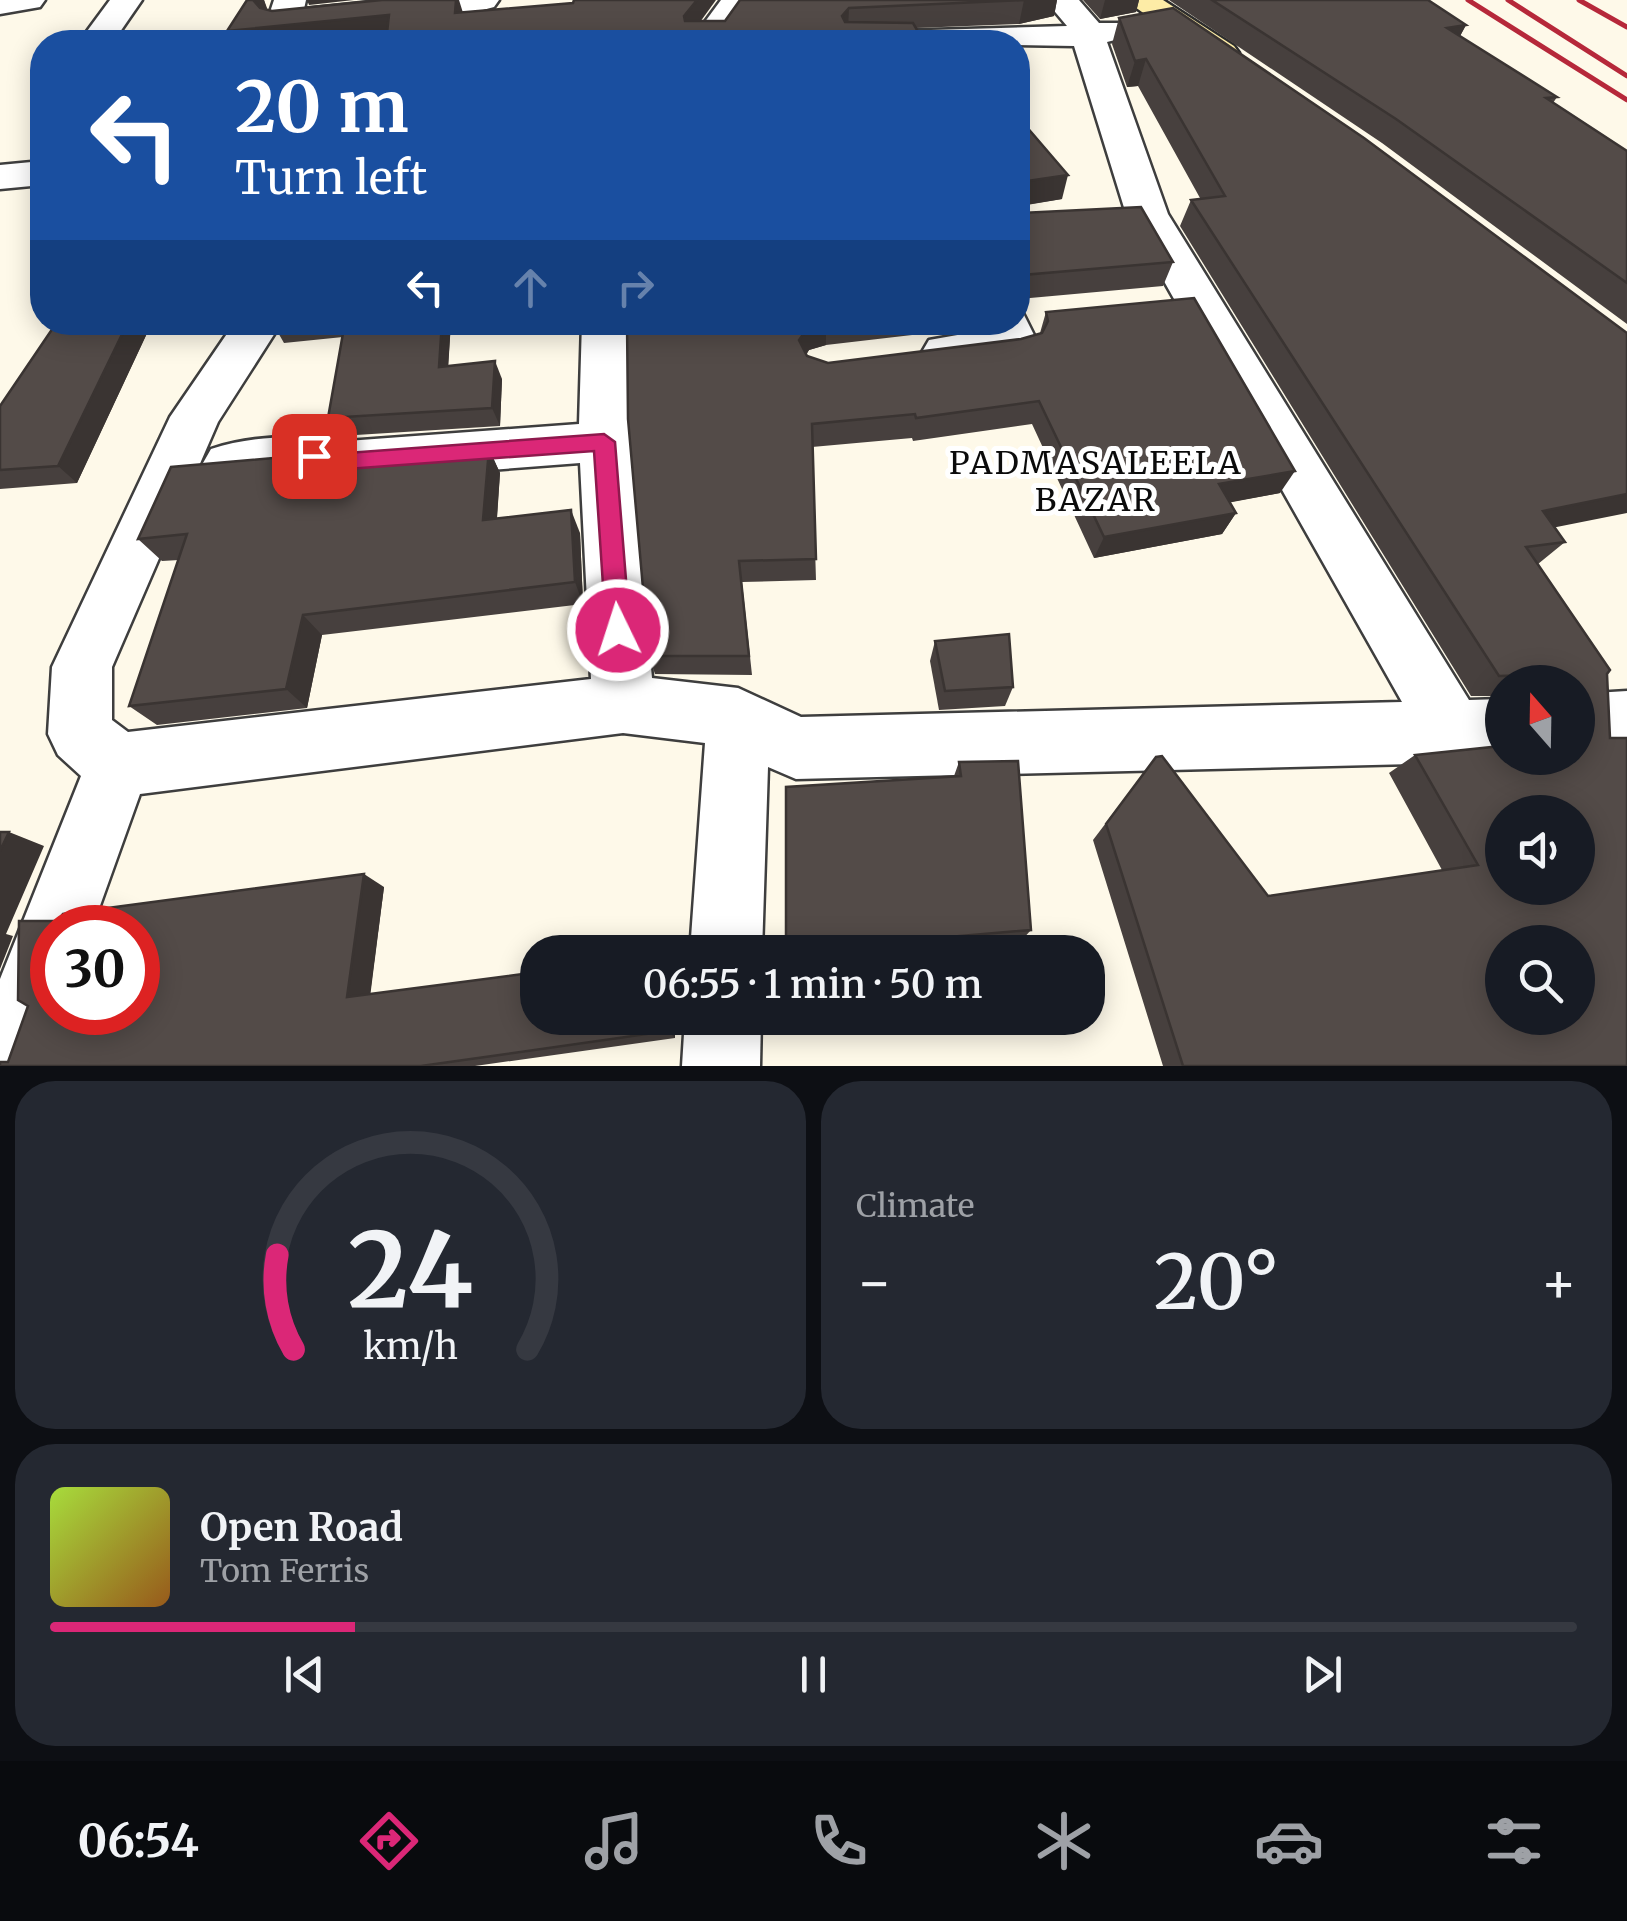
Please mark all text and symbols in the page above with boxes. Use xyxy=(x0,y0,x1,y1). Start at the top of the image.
text: 20 m xyxy=(235,63,409,151)
icon: left xyxy=(70,70,200,200)
text: Turn left xyxy=(235,150,427,206)
icon: left xyxy=(398,260,453,315)
icon: ahead xyxy=(503,260,558,315)
icon: right xyxy=(608,260,663,315)
pin xyxy=(272,414,357,499)
icon: arrive xyxy=(287,429,342,484)
district label: PADMASALEELA BAZAR xyxy=(949,443,1243,520)
position arrow xyxy=(566,578,670,682)
north arrow xyxy=(1485,665,1595,775)
map controls xyxy=(1485,665,1595,1035)
button: sound xyxy=(1485,795,1595,905)
speed limit sign: 30 xyxy=(30,905,160,1035)
button: search xyxy=(1485,925,1595,1035)
text: 06:55 · 1 min · 50 m xyxy=(643,961,982,1008)
text: Climate xyxy=(856,1186,974,1226)
text: 24 xyxy=(348,1205,473,1335)
text: 20° xyxy=(1154,1235,1279,1329)
text: − xyxy=(856,1248,893,1317)
text: + xyxy=(1540,1248,1577,1317)
text: km/h xyxy=(363,1324,458,1369)
text: Open Road xyxy=(200,1504,403,1551)
text: Tom Ferris xyxy=(200,1551,369,1591)
icon: previous xyxy=(277,1647,332,1702)
icon: pause xyxy=(786,1647,841,1702)
icon: next xyxy=(1295,1647,1350,1702)
icon: directions xyxy=(354,1806,424,1876)
icon: music xyxy=(579,1806,649,1876)
icon: phone xyxy=(804,1806,874,1876)
icon: climate xyxy=(1029,1806,1099,1876)
icon: car xyxy=(1254,1806,1324,1876)
icon: filters xyxy=(1479,1806,1549,1876)
text: 06:54 xyxy=(78,1813,199,1869)

